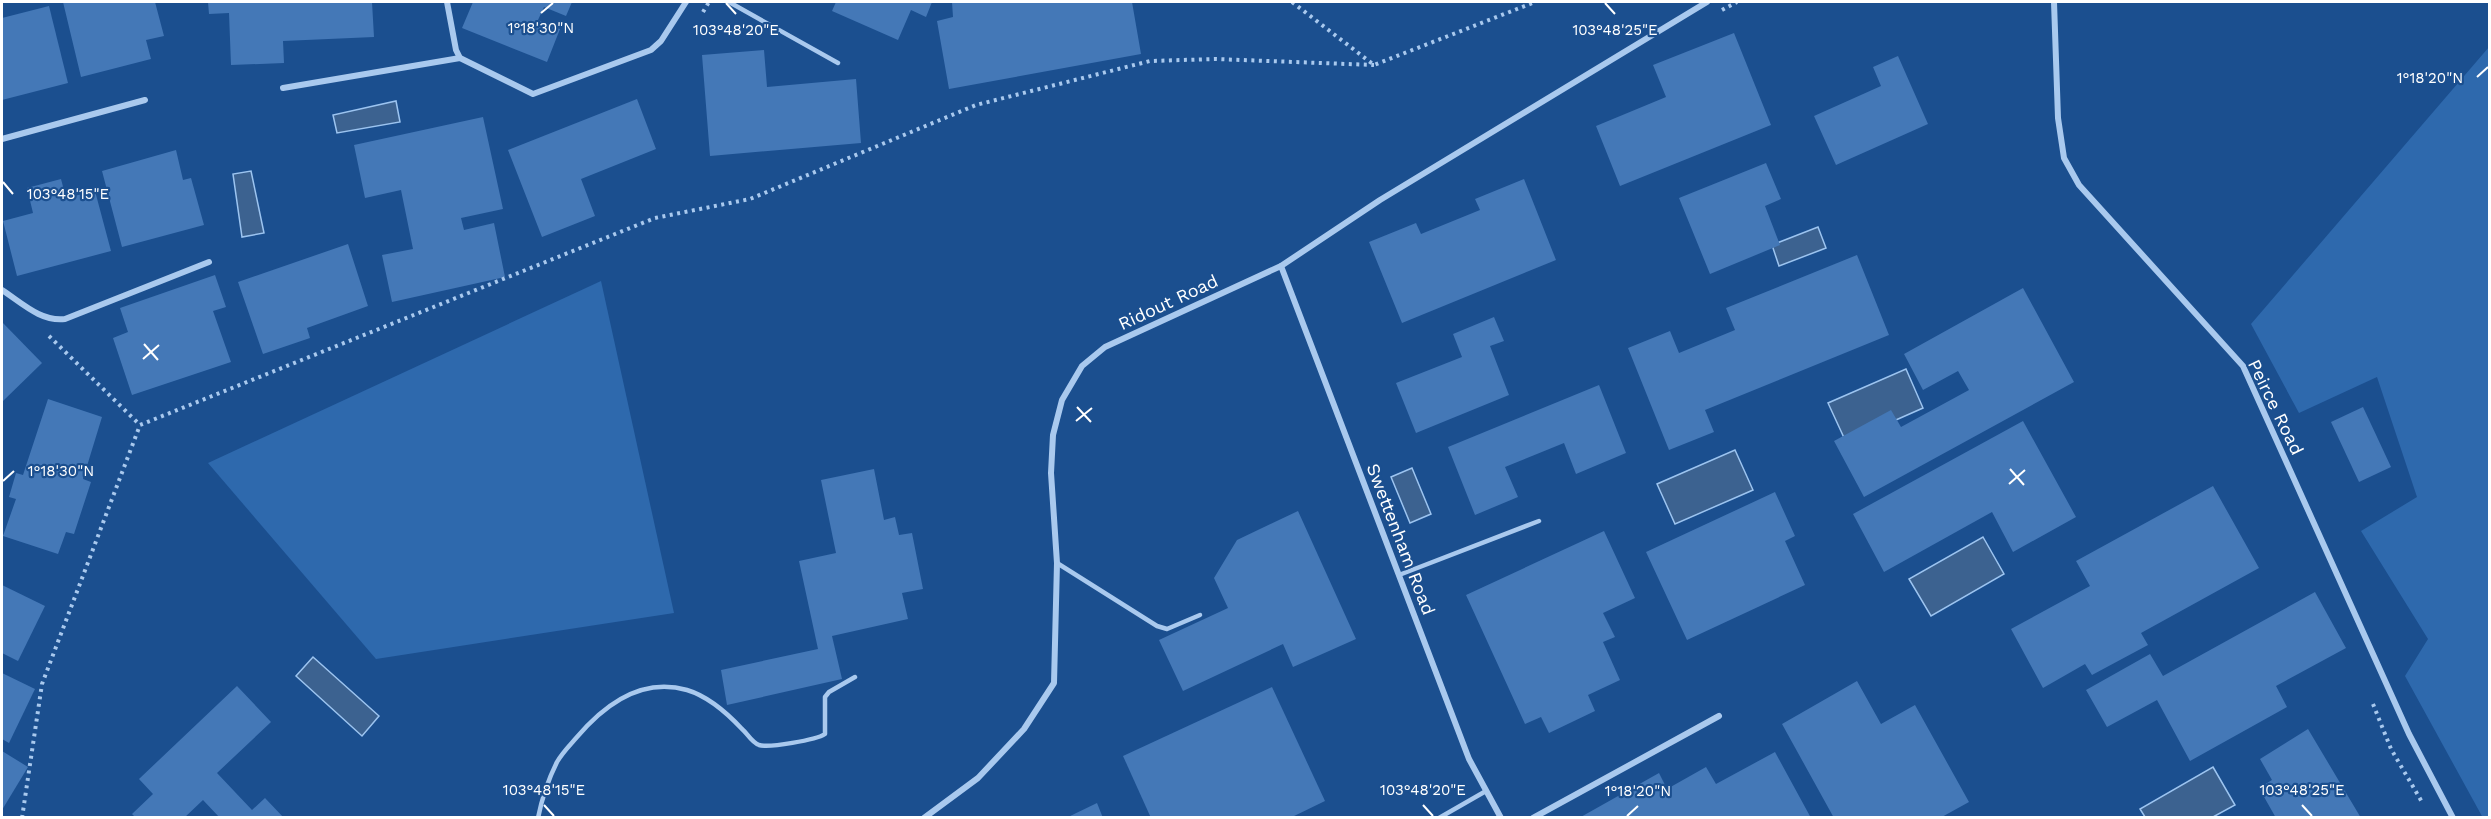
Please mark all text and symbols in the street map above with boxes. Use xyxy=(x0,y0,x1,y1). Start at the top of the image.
text: 1°18'30"N xyxy=(508,19,574,37)
text: 103°48'20"E xyxy=(693,21,779,39)
text: 103°48'25"E xyxy=(1572,21,1658,39)
text: 1°18'20"N xyxy=(2397,69,2463,87)
text: 103°48'15"E xyxy=(27,185,109,203)
street label: Ridout Road xyxy=(1115,270,1221,334)
street label: Peirce Road xyxy=(2244,356,2308,458)
street label: Swettenham Road xyxy=(1362,460,1440,618)
text: 1°18'30"N xyxy=(28,462,94,480)
text: 103°48'15"E xyxy=(503,781,585,799)
text: 103°48'20"E xyxy=(1380,781,1466,799)
text: 103°48'25"E xyxy=(2259,781,2345,799)
text: 1°18'20"N xyxy=(1605,782,1671,800)

